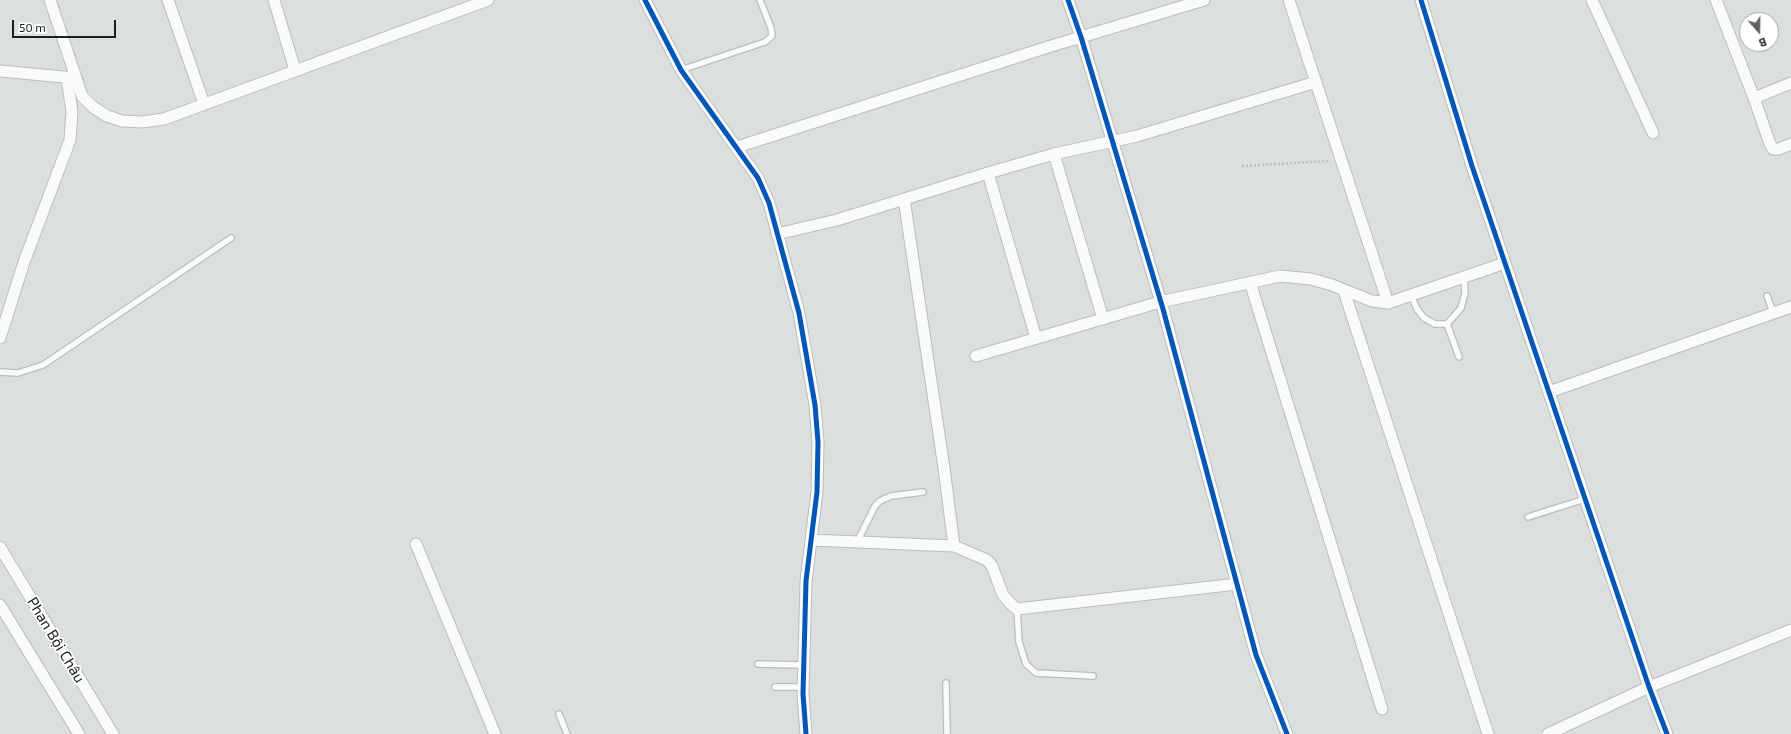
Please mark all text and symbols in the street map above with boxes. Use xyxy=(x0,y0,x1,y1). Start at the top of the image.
scale bar xyxy=(14,12,118,38)
north arrow xyxy=(1739,12,1779,52)
text: 50 m xyxy=(19,20,46,34)
text: B xyxy=(1757,35,1768,50)
street label: Phan Bội Châu xyxy=(23,594,89,686)

